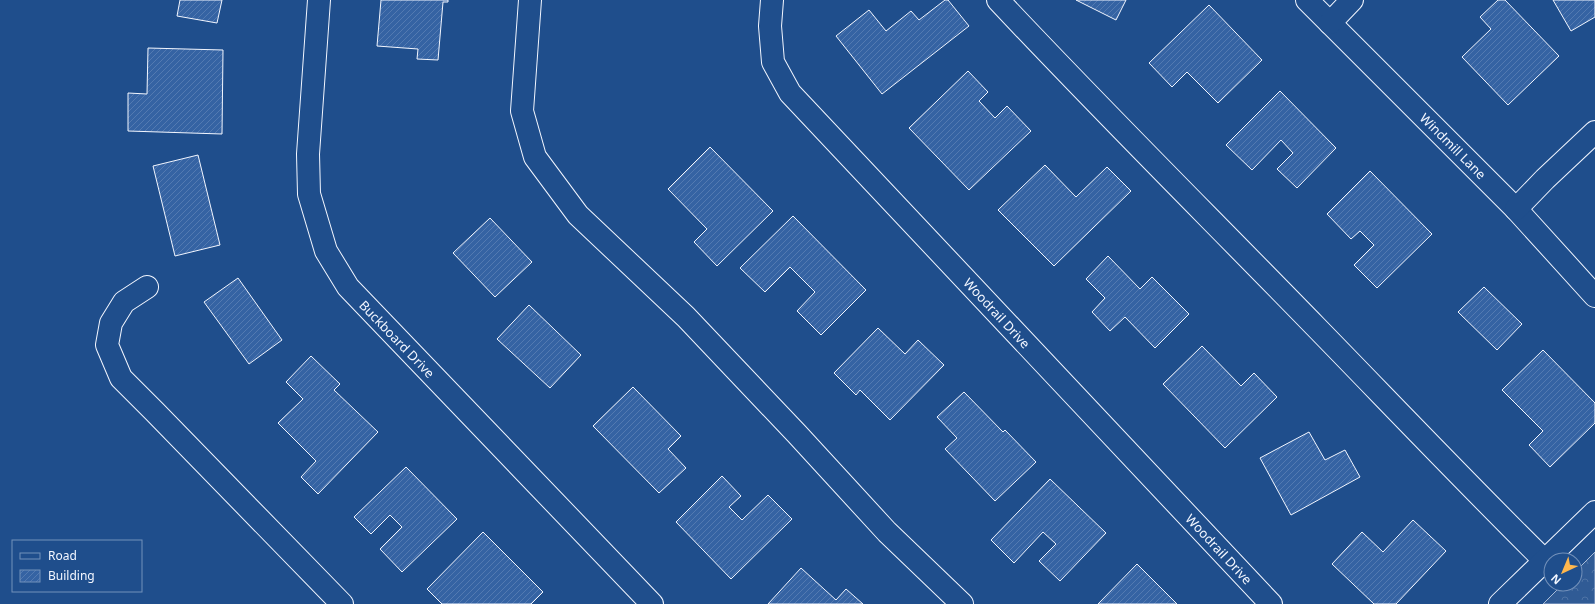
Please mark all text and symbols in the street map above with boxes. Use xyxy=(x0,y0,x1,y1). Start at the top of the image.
street label: Windmill Lane xyxy=(1416,109,1490,183)
street label: Woodrail Drive xyxy=(960,274,1034,352)
street label: Buckboard Drive xyxy=(355,296,439,382)
street label: Woodrail Drive xyxy=(1182,510,1256,588)
legend xyxy=(12,540,142,592)
text: Road xyxy=(48,547,77,564)
north arrow xyxy=(1543,552,1583,592)
text: Building xyxy=(48,567,95,584)
text: N xyxy=(1547,571,1564,588)

